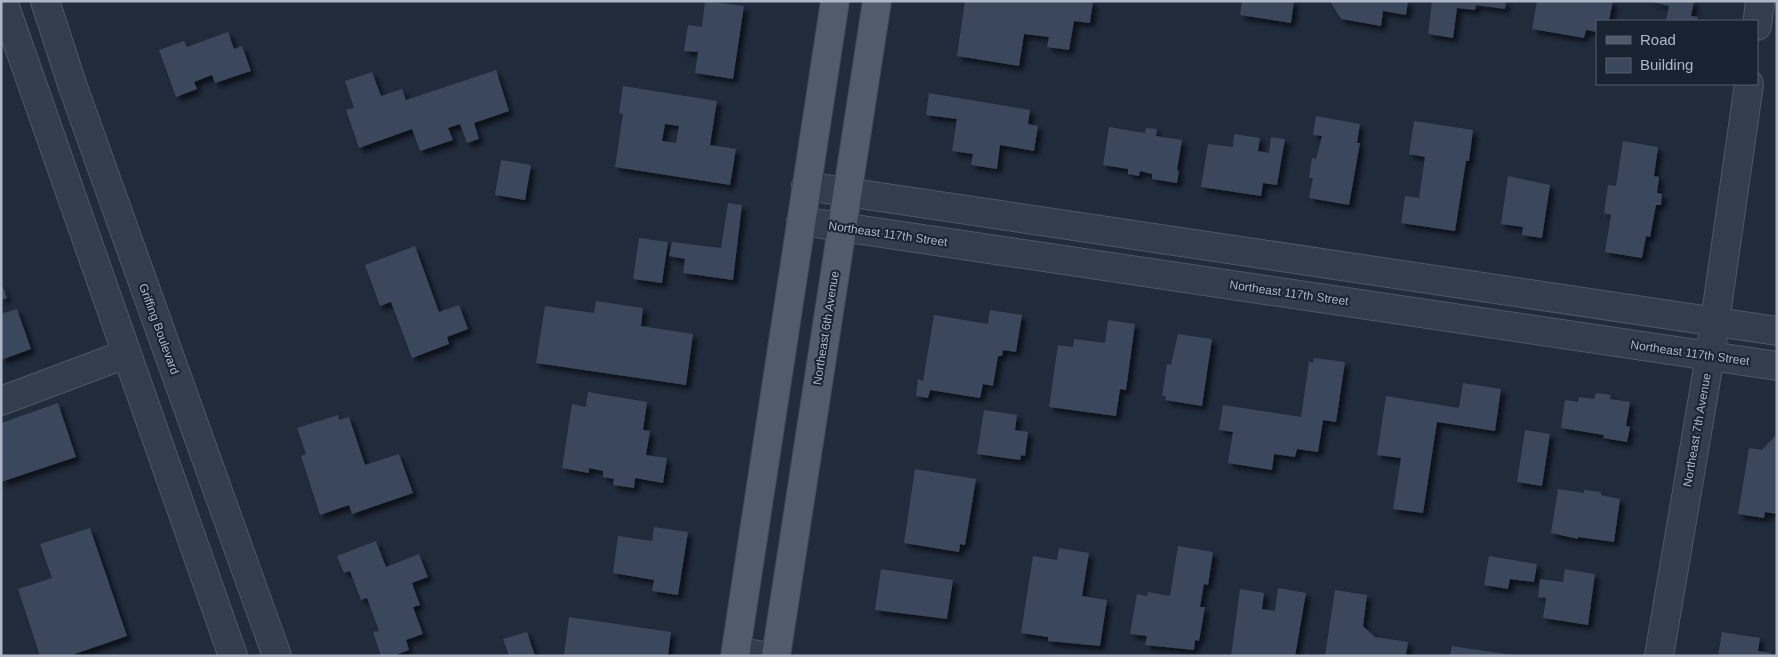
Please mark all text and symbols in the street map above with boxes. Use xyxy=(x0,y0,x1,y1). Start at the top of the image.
legend xyxy=(1596,20,1758,85)
text: Road xyxy=(1640,31,1676,48)
text: Building xyxy=(1640,56,1693,73)
street label: Northeast 117th Street xyxy=(828,219,949,249)
street label: Northeast 6th Avenue xyxy=(810,270,842,386)
street label: Northeast 117th Street xyxy=(1229,278,1350,308)
street label: Griffing Boulevard xyxy=(136,282,182,376)
street label: Northeast 117th Street xyxy=(1630,338,1751,368)
street label: Northeast 7th Avenue xyxy=(1680,372,1714,488)

